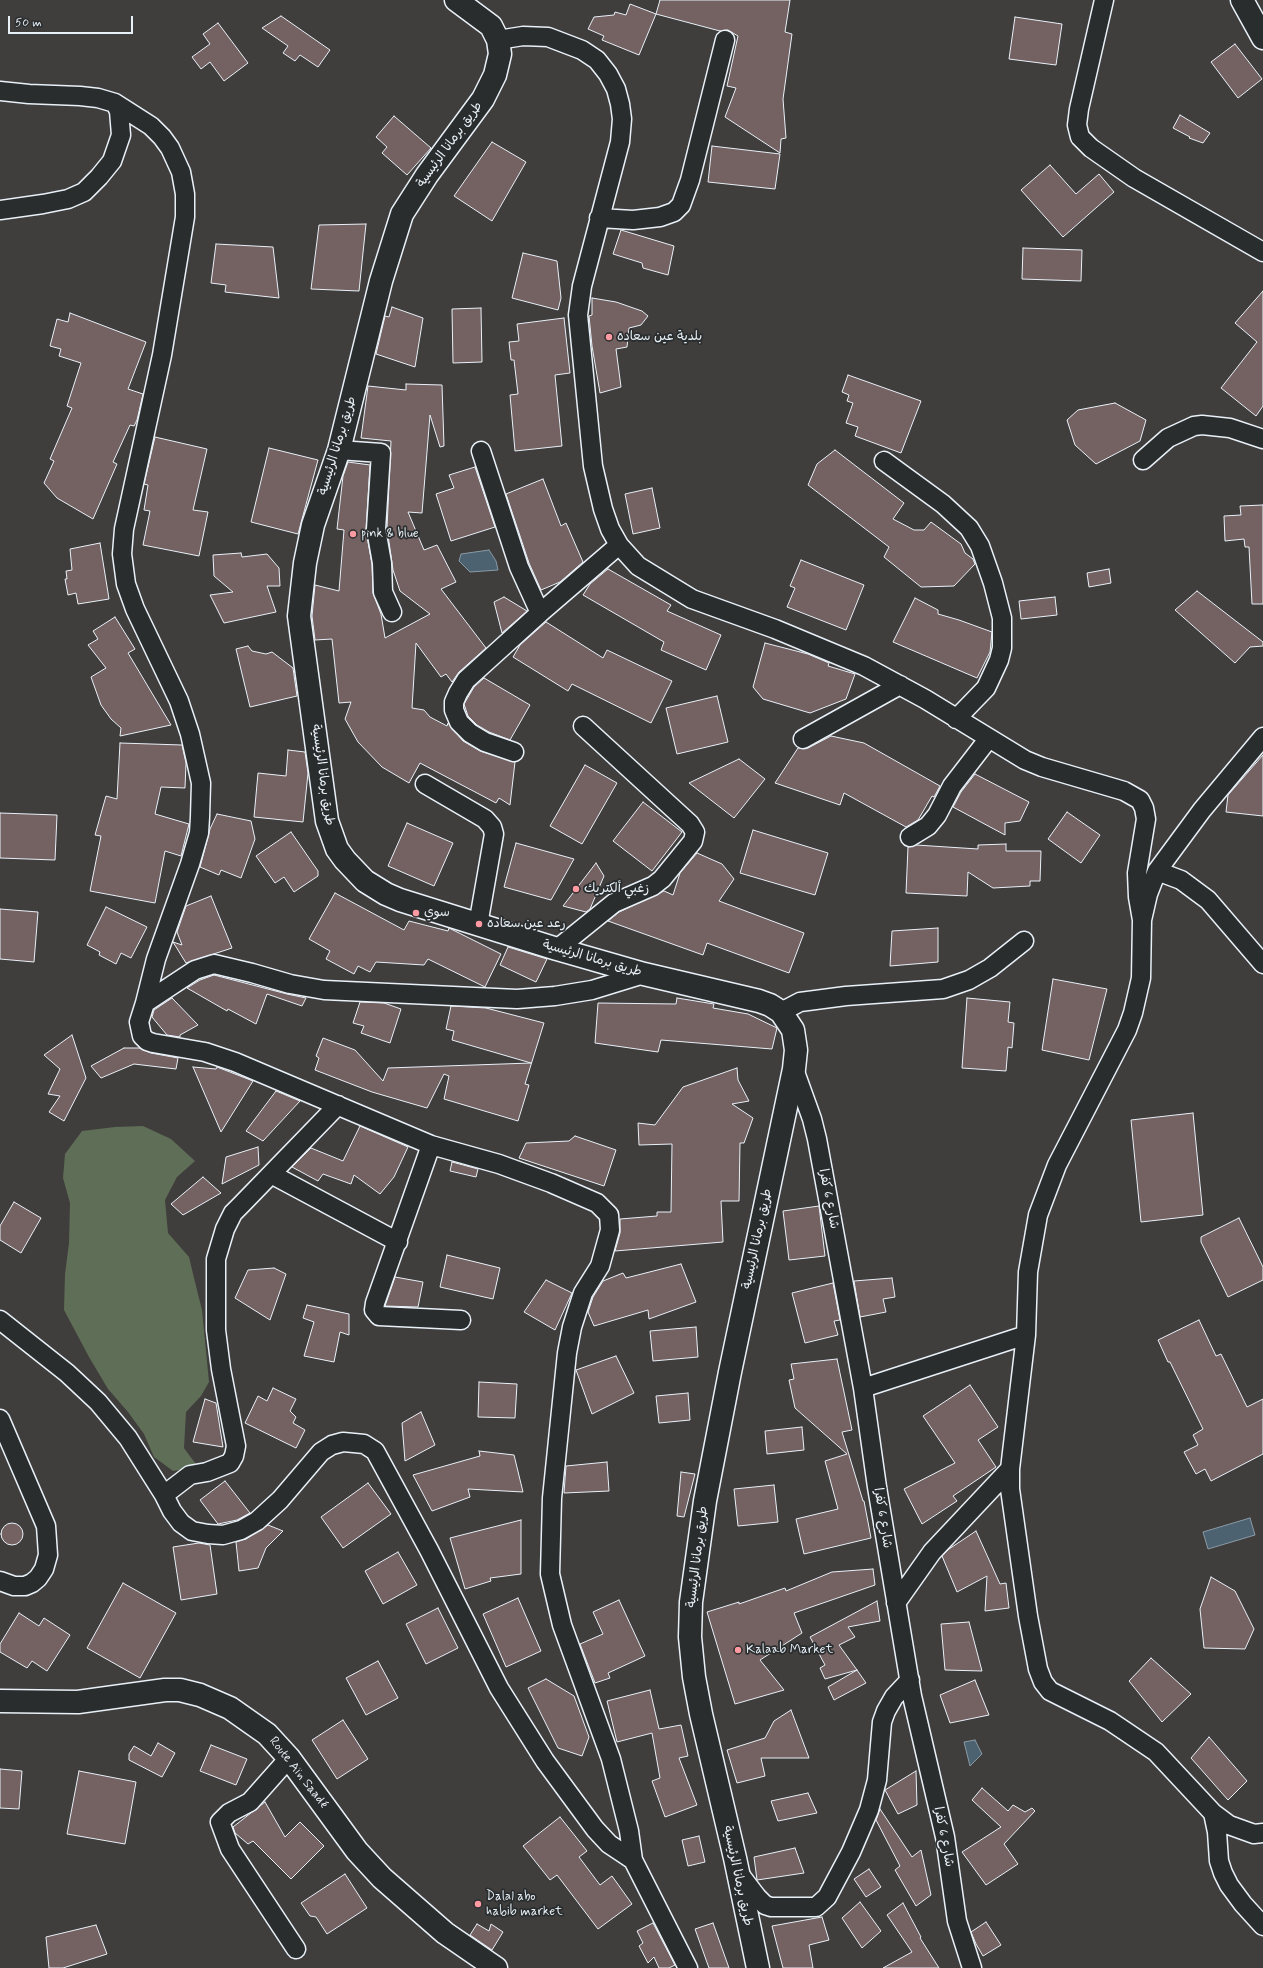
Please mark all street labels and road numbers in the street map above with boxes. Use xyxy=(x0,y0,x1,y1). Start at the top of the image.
street label: طريق برمانا الرئيسية xyxy=(414,99,486,191)
street label: طريق برمانا الرئيسية xyxy=(316,395,360,497)
street label: طريق برمانا الرئيسية xyxy=(307,723,337,827)
street label: طريق برمانا الرئيسية xyxy=(541,937,643,981)
street label: شارع 6 كفرا xyxy=(815,1168,841,1230)
street label: طريق برمانا الرئيسية xyxy=(740,1187,776,1291)
street label: شارع 6 كفرا xyxy=(870,1487,894,1549)
street label: طريق برمانا الرئيسية xyxy=(684,1505,712,1609)
street label: Route Aïn Saadé xyxy=(265,1734,331,1812)
street label: شارع 6 كفرا xyxy=(930,1806,956,1868)
street label: طريق برمانا الرئيسية xyxy=(719,1824,755,1928)

